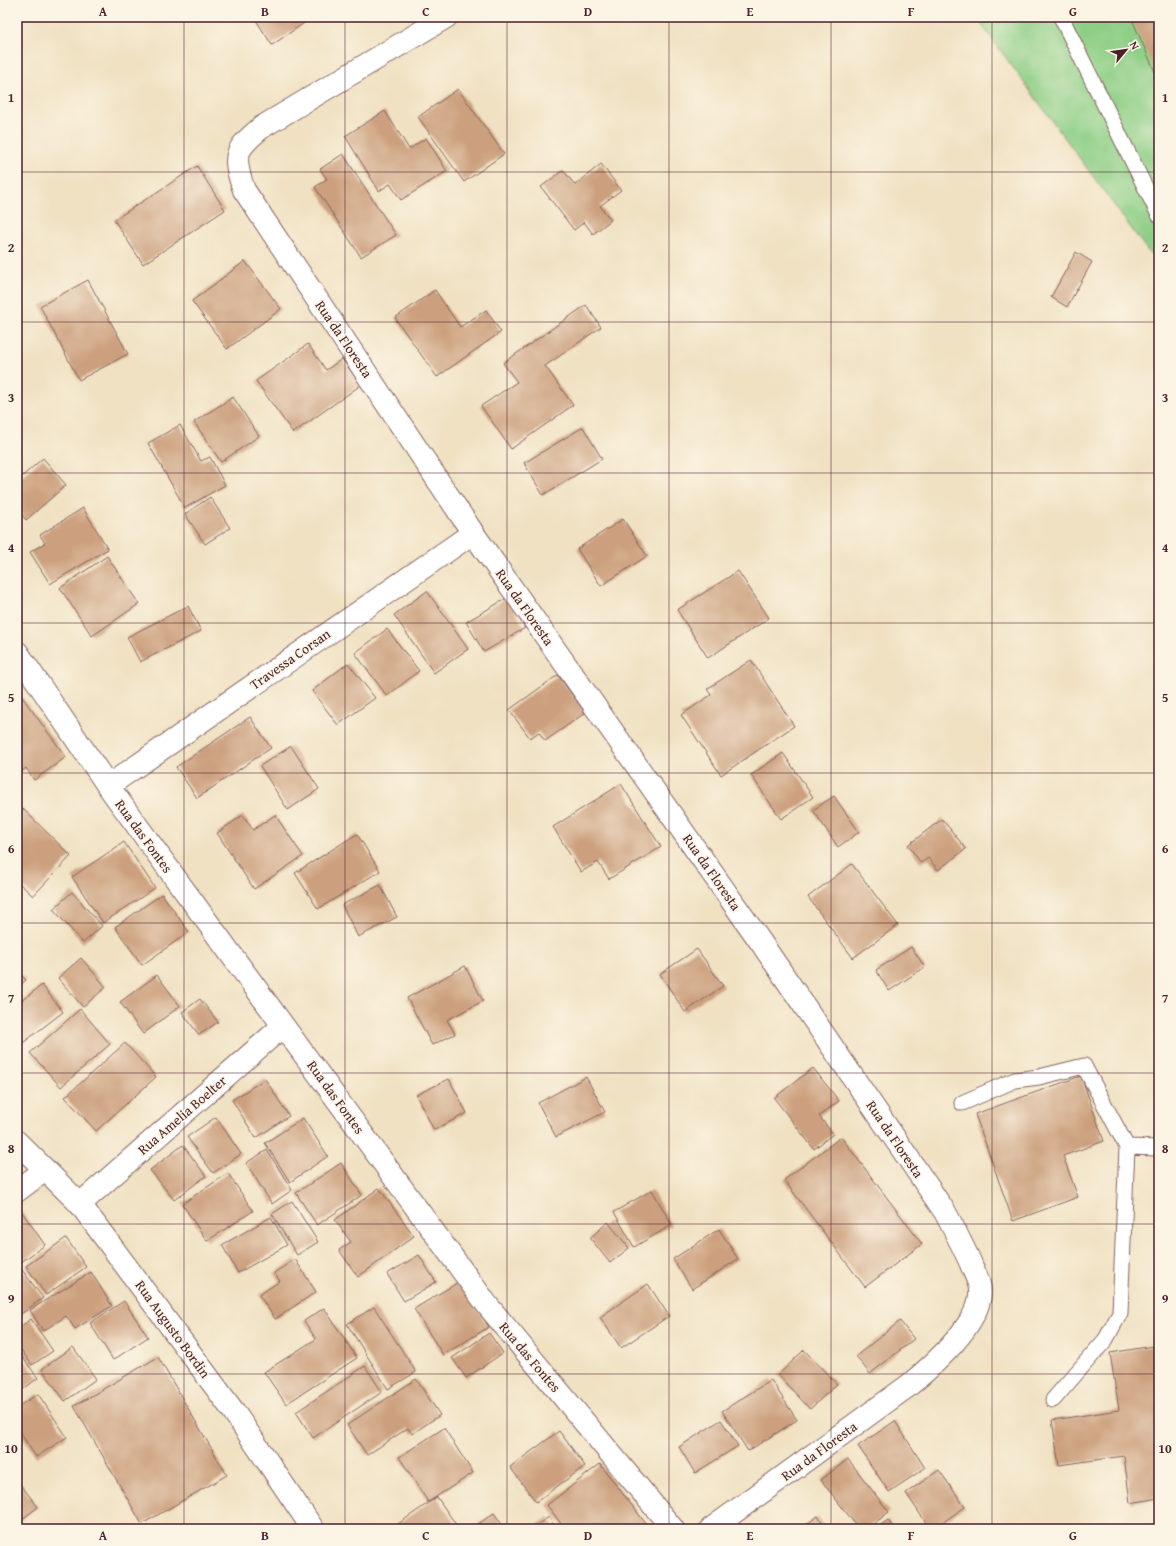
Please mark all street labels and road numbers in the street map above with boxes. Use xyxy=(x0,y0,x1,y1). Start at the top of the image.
street label: Rua da Floresta xyxy=(311,296,378,382)
street label: Rua da Floresta xyxy=(491,565,559,650)
street label: Travessa Corsan xyxy=(246,624,335,694)
street label: Rua das Fontes xyxy=(111,795,177,877)
street label: Rua da Floresta xyxy=(678,830,746,915)
street label: Rua das Fontes xyxy=(303,1056,369,1138)
street label: Rua Amelia Boelter xyxy=(133,1070,231,1159)
street label: Rua da Floresta xyxy=(862,1096,929,1182)
street label: Rua Augusto Bordin xyxy=(131,1276,215,1382)
street label: Rua das Fontes xyxy=(495,1317,565,1397)
street label: Rua da Floresta xyxy=(777,1416,861,1485)

